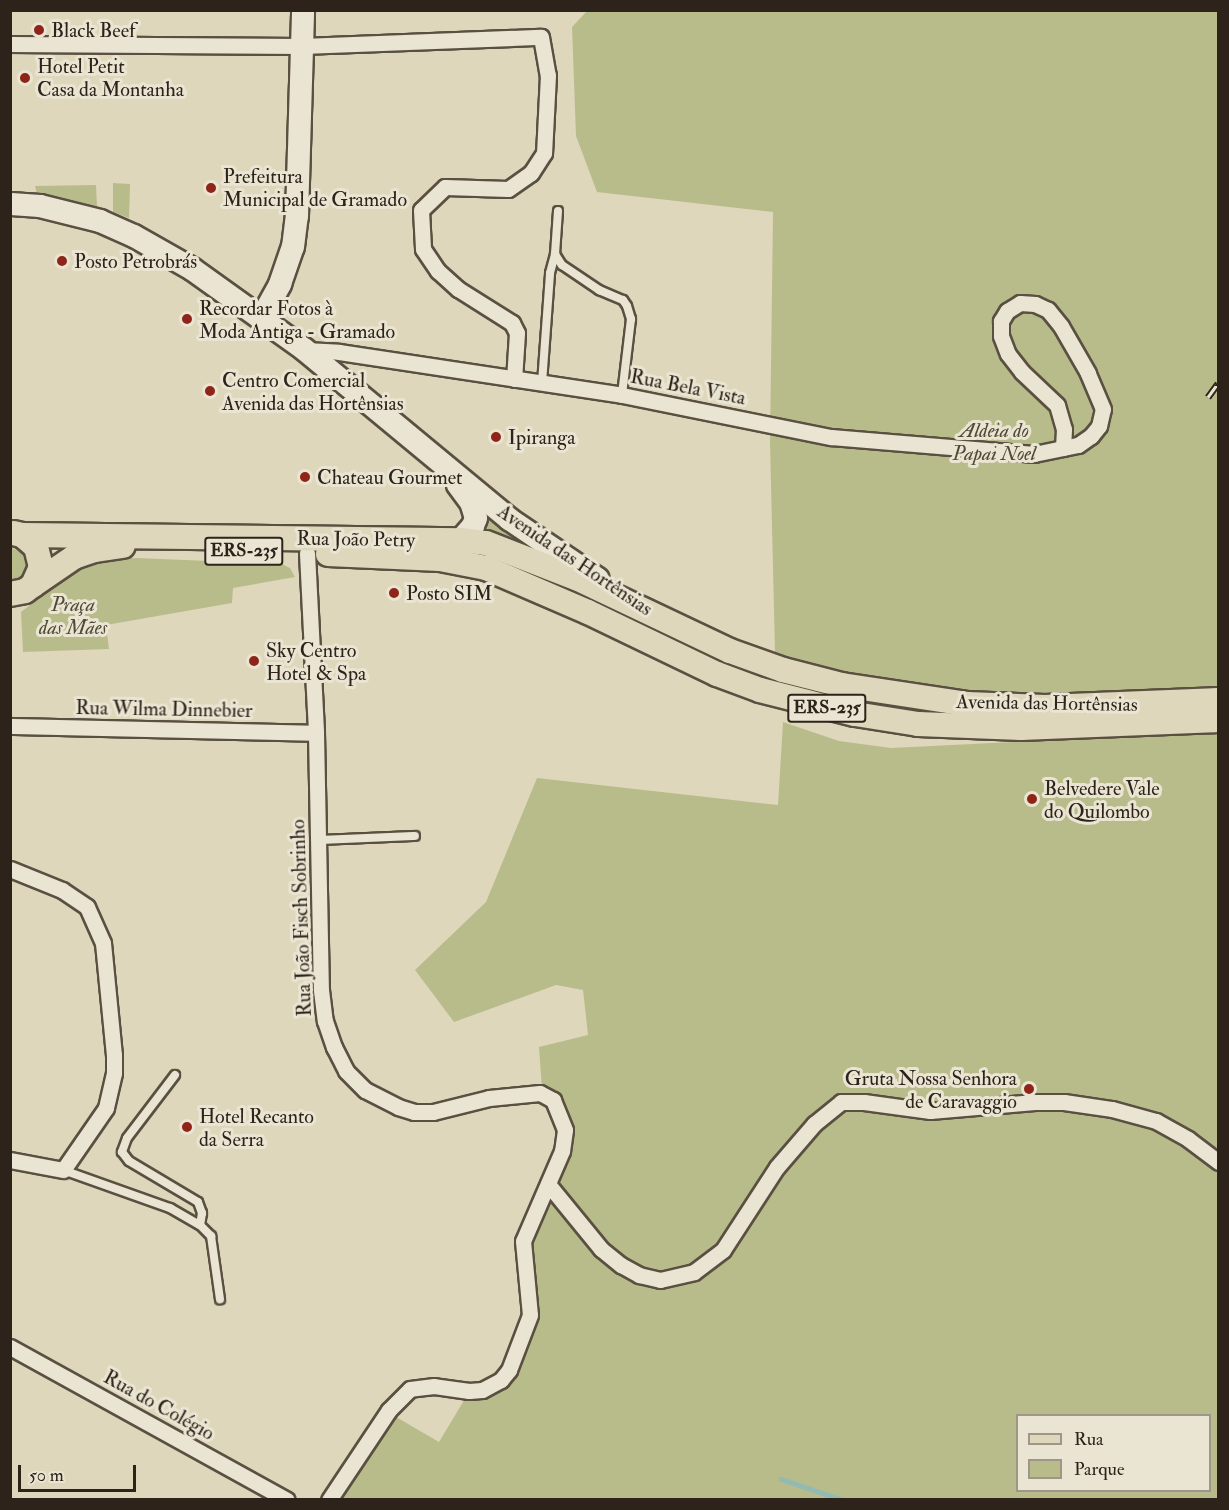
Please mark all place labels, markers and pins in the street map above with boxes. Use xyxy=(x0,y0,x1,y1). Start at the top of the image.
place label: Black Beef xyxy=(51,18,136,42)
marker: Black Beef xyxy=(32,23,46,37)
place label: Hotel Petit Casa da Montanha xyxy=(37,54,184,101)
marker: Hotel Petit Casa da Montanha xyxy=(18,71,32,85)
place label: Prefeitura Municipal de Gramado xyxy=(223,164,407,211)
marker: Prefeitura Municipal de Gramado xyxy=(204,181,218,195)
place label: Posto Petrobrás xyxy=(74,249,197,273)
marker: Posto Petrobrás xyxy=(55,254,69,268)
place label: Recordar Fotos à Moda Antiga - Gramado xyxy=(199,296,395,343)
marker: Recordar Fotos à Moda Antiga - Gramado xyxy=(180,312,194,326)
place label: Centro Comercial Avenida das Hortênsias xyxy=(222,368,404,415)
marker: Centro Comercial Avenida das Hortênsias xyxy=(203,384,217,398)
place label: Ipiranga xyxy=(508,425,575,449)
marker: Ipiranga xyxy=(489,430,503,444)
place label: Chateau Gourmet xyxy=(317,465,463,489)
marker: Chateau Gourmet xyxy=(298,470,312,484)
place label: Posto SIM xyxy=(406,581,492,605)
marker: Posto SIM xyxy=(387,586,401,600)
place label: Sky Centro Hotel & Spa xyxy=(266,638,366,685)
marker: Sky Centro Hotel & Spa xyxy=(247,654,261,668)
place label: Belvedere Vale do Quilombo xyxy=(1044,776,1160,823)
marker: Belvedere Vale do Quilombo xyxy=(1025,792,1039,806)
place label: Gruta Nossa Senhora de Caravaggio xyxy=(845,1066,1017,1113)
marker: Gruta Nossa Senhora de Caravaggio xyxy=(1022,1082,1036,1096)
place label: Hotel Recanto da Serra xyxy=(199,1104,314,1151)
marker: Hotel Recanto da Serra xyxy=(180,1120,194,1134)

